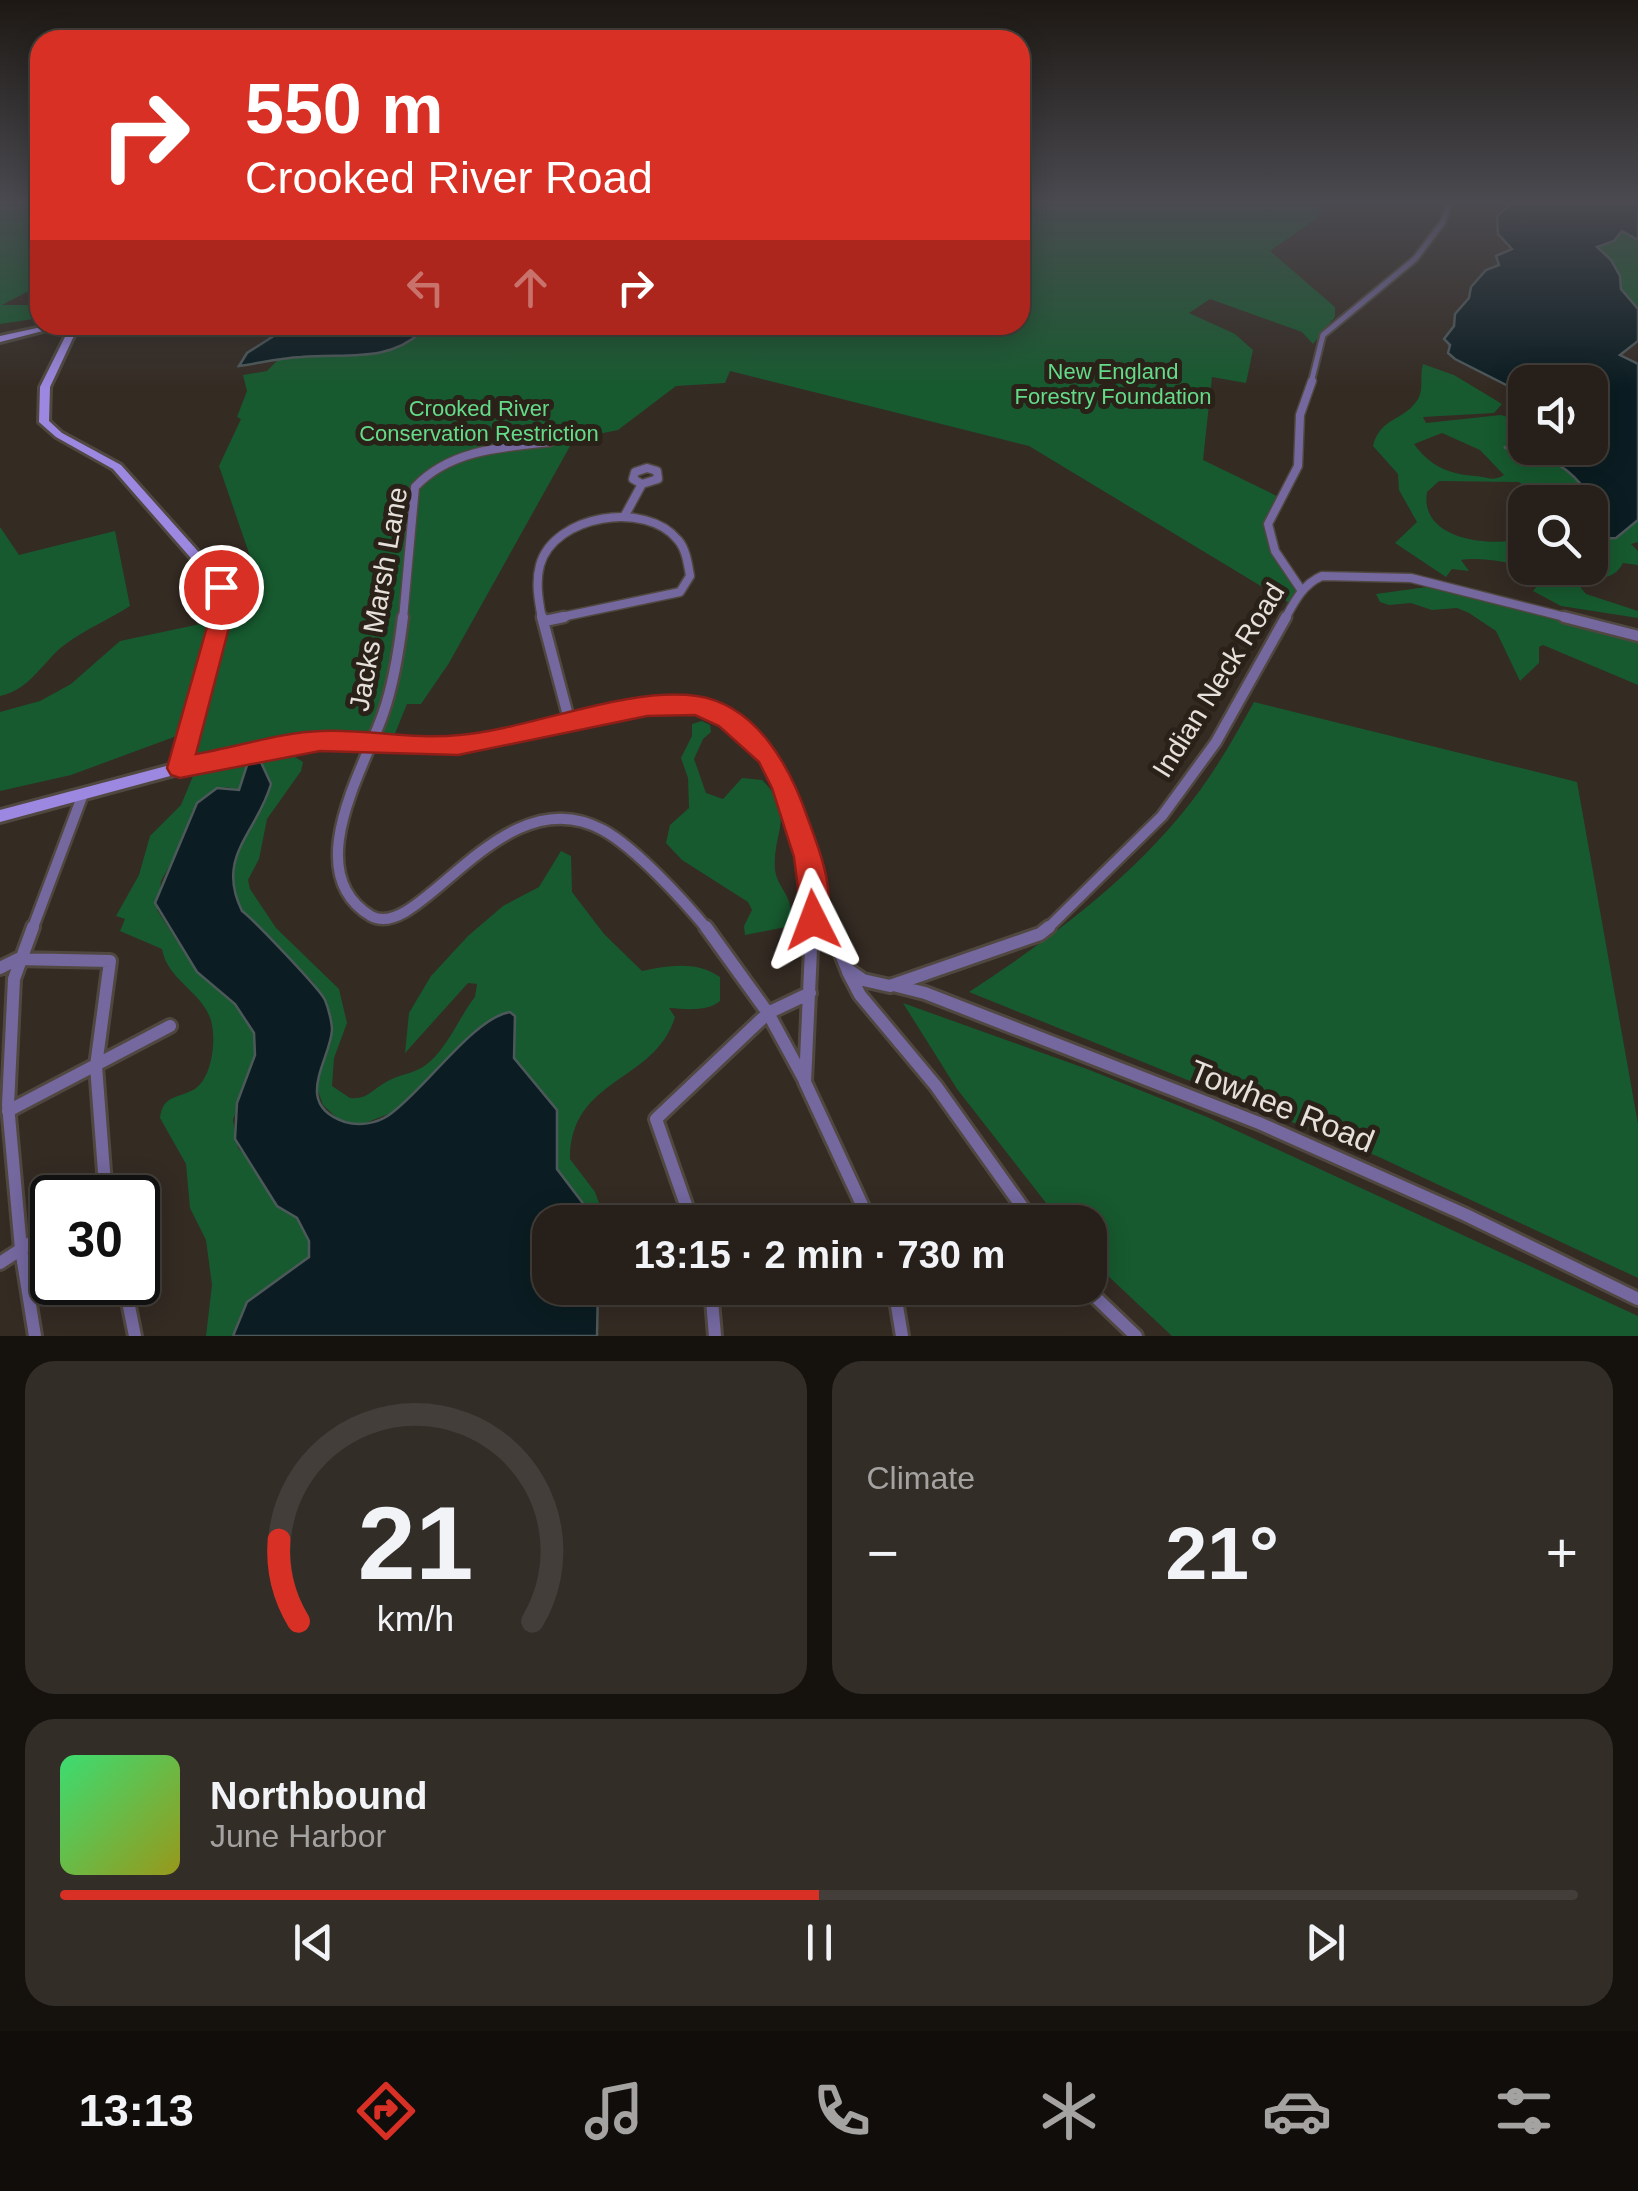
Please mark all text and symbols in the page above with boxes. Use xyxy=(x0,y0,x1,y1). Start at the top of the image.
icon: right xyxy=(80,70,210,200)
text: 550 m xyxy=(245,70,443,148)
text: Crooked River Road xyxy=(245,152,653,203)
icon: left xyxy=(398,260,453,315)
icon: ahead xyxy=(503,260,558,315)
icon: right xyxy=(608,260,663,315)
park label: New England Forestry Foundation xyxy=(1015,359,1211,409)
map controls xyxy=(1508,365,1608,585)
button: sound xyxy=(1508,365,1608,465)
park label: Crooked River Conservation Restriction xyxy=(359,396,599,446)
street label: Jacks Marsh Lane xyxy=(343,485,413,714)
button: search xyxy=(1508,485,1608,585)
pin xyxy=(179,545,264,630)
icon: arrive xyxy=(194,560,249,615)
street label: Indian Neck Road xyxy=(1146,578,1291,783)
position arrow xyxy=(761,868,865,972)
street label: Towhee Road xyxy=(1185,1053,1379,1159)
speed limit sign: 30 xyxy=(30,1175,160,1305)
text: 13:15 · 2 min · 730 m xyxy=(634,1234,1005,1276)
text: Climate xyxy=(867,1460,975,1496)
text: 21 xyxy=(358,1485,474,1601)
text: 21° xyxy=(1166,1511,1279,1595)
text: − xyxy=(867,1522,899,1584)
text: + xyxy=(1546,1522,1578,1584)
text: km/h xyxy=(377,1599,454,1639)
text: Northbound xyxy=(210,1775,427,1817)
text: June Harbor xyxy=(210,1818,386,1854)
icon: previous xyxy=(286,1915,341,1970)
icon: pause xyxy=(792,1915,847,1970)
icon: next xyxy=(1298,1915,1353,1970)
icon: directions xyxy=(351,2076,421,2146)
icon: music xyxy=(579,2076,649,2146)
icon: phone xyxy=(807,2076,877,2146)
icon: climate xyxy=(1034,2076,1104,2146)
icon: car xyxy=(1262,2076,1332,2146)
icon: filters xyxy=(1489,2076,1559,2146)
text: 13:13 xyxy=(79,2085,194,2136)

